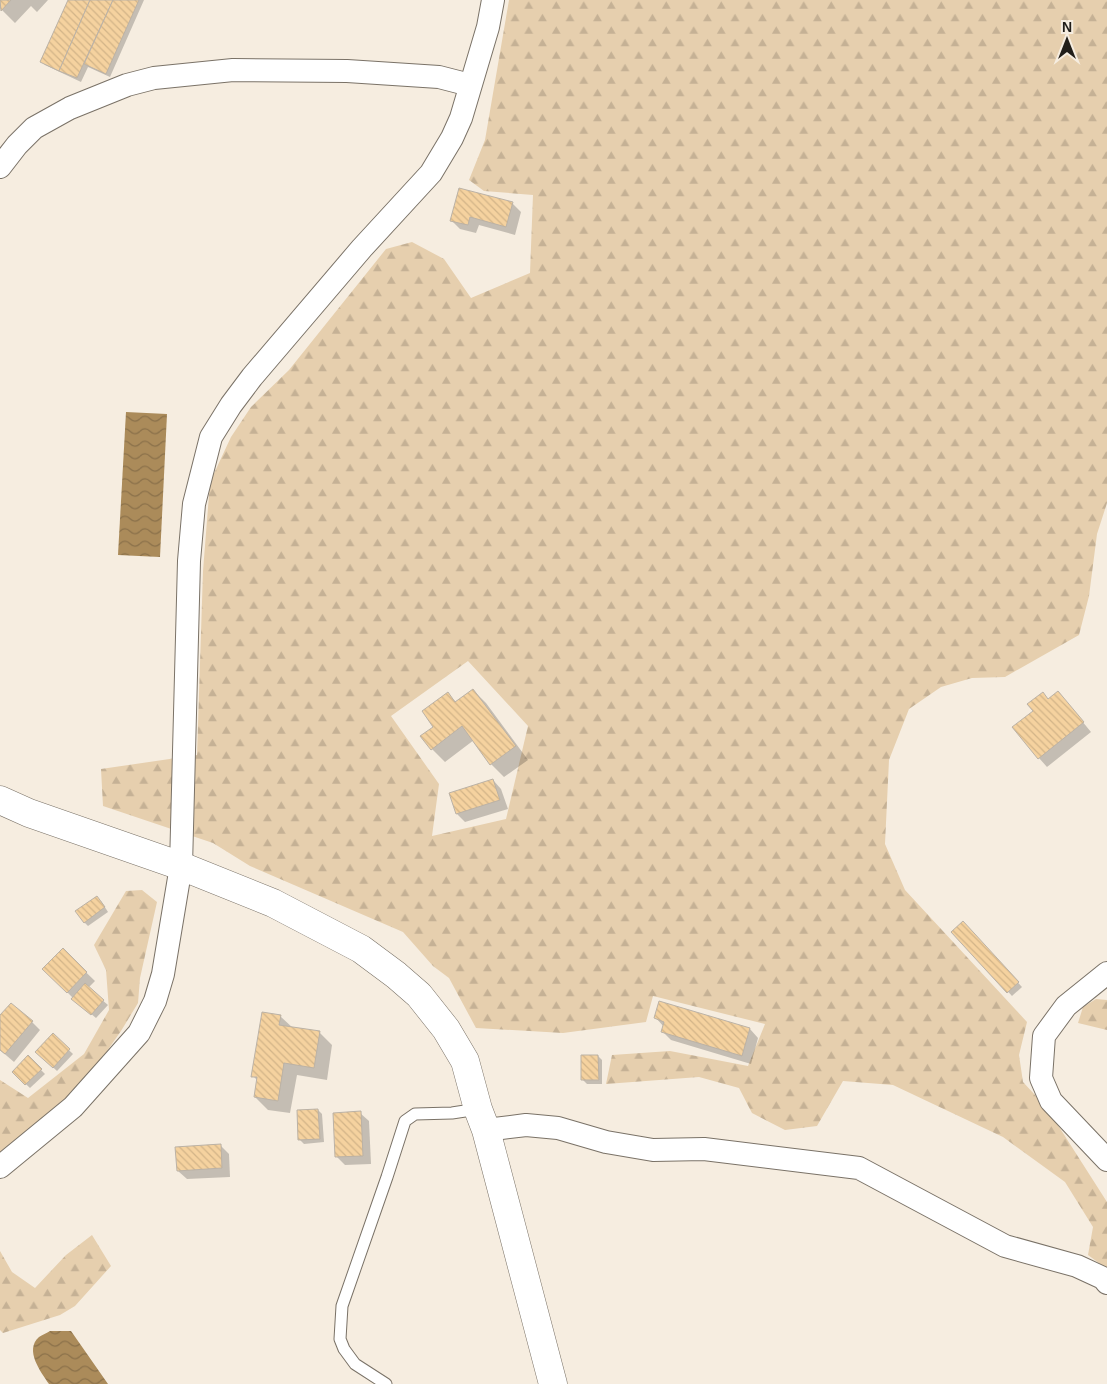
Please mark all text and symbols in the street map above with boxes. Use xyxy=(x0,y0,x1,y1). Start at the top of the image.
north arrow xyxy=(1042,15,1092,65)
text: N xyxy=(1062,19,1072,35)

